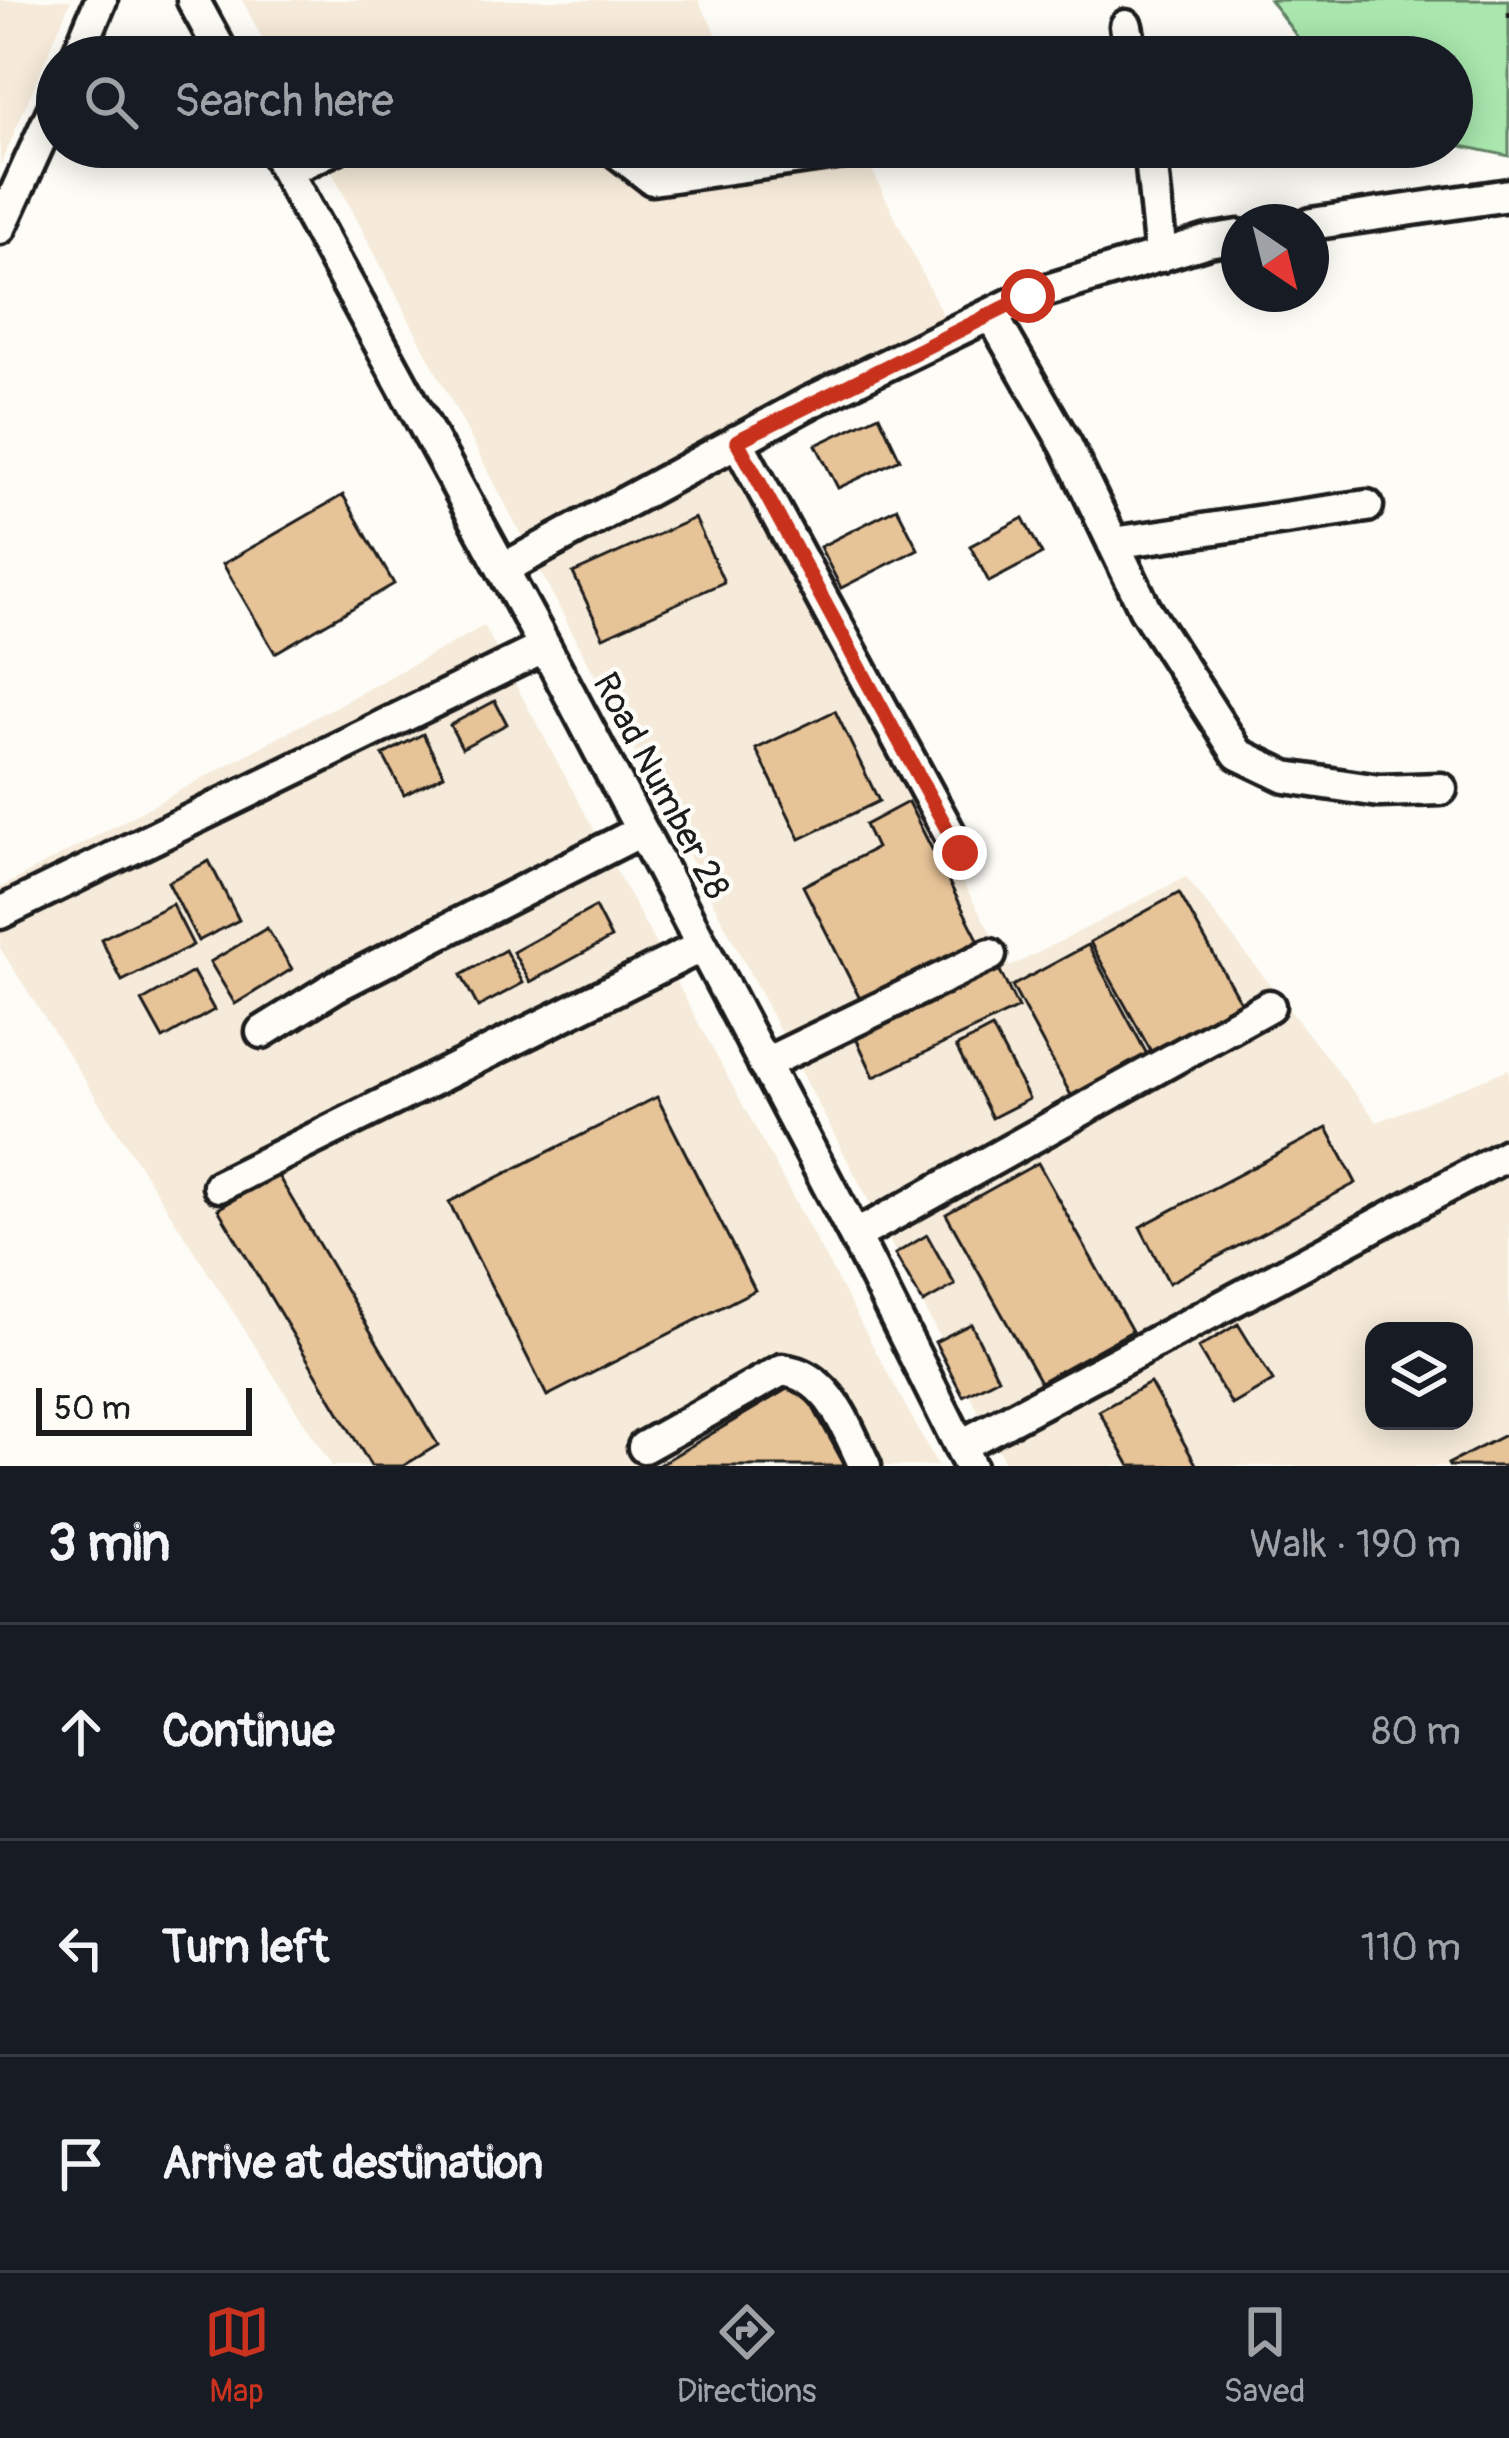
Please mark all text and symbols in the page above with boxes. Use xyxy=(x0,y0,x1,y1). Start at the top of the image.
search box xyxy=(36,36,1473,168)
icon: search xyxy=(78,69,144,135)
text: Search here xyxy=(174,74,394,130)
north arrow xyxy=(1221,204,1329,312)
route start xyxy=(1001,269,1055,323)
street label: Road Number 28 xyxy=(582,665,740,907)
route end xyxy=(933,826,987,880)
map controls xyxy=(1365,1322,1473,1430)
button: layers xyxy=(1365,1322,1473,1430)
scale bar xyxy=(36,1382,252,1435)
text: 50 m xyxy=(54,1388,131,1429)
text: 3 min xyxy=(48,1512,170,1576)
text: Walk · 190 m xyxy=(1249,1520,1461,1569)
icon: ahead xyxy=(48,1699,114,1765)
text: Continue xyxy=(162,1704,335,1760)
text: 80 m xyxy=(1372,1707,1461,1756)
icon: left xyxy=(48,1915,114,1981)
text: Turn left xyxy=(162,1920,329,1976)
text: 110 m xyxy=(1361,1923,1461,1972)
icon: arrive xyxy=(48,2131,114,2197)
text: Arrive at destination xyxy=(162,2136,543,2192)
tab: Map xyxy=(204,2299,270,2412)
tab: Directions xyxy=(677,2299,817,2412)
tab: Saved xyxy=(1224,2299,1305,2412)

